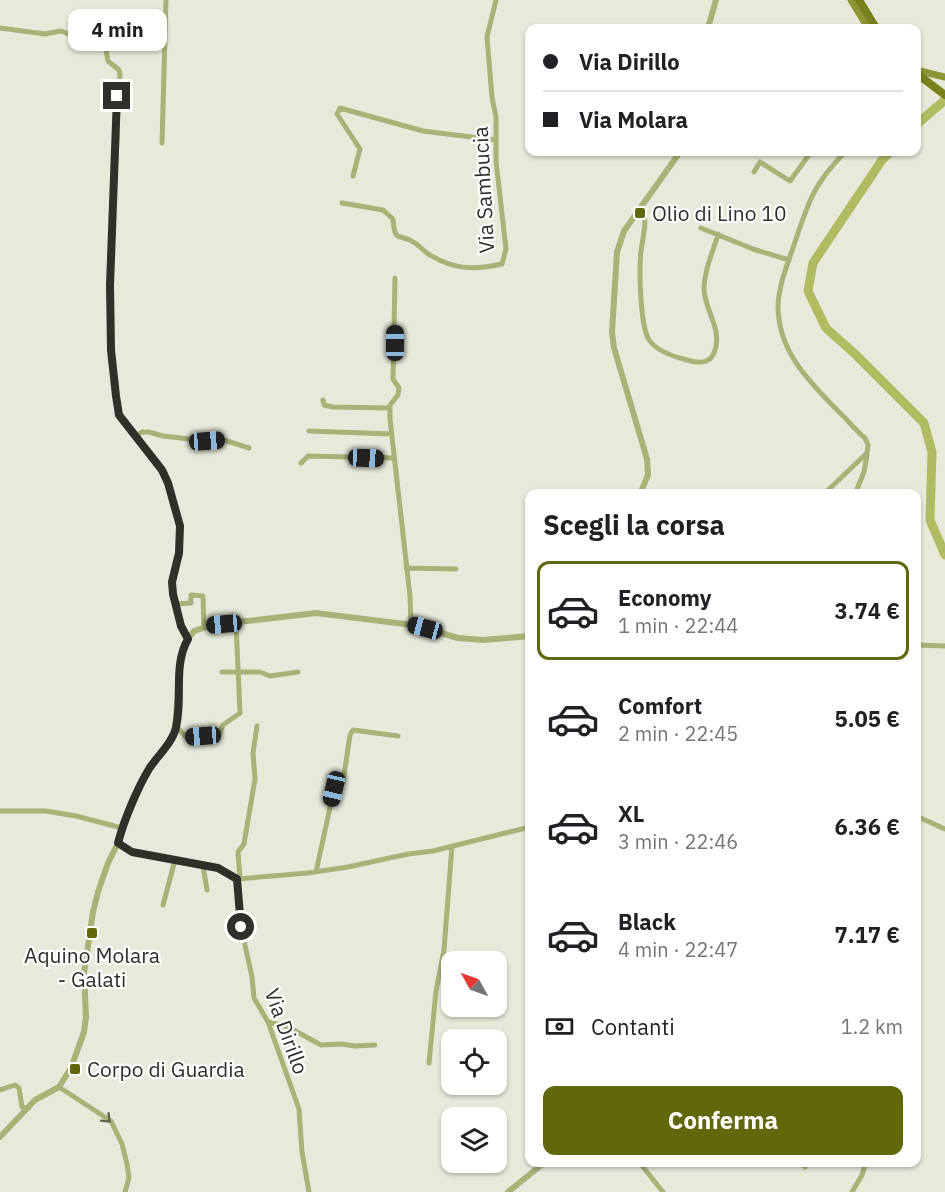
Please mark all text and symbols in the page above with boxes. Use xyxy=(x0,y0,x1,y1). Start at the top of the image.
callout: 4 min xyxy=(68,9,166,51)
text: 4 min xyxy=(91,16,144,43)
text: Via Dirillo xyxy=(579,47,680,76)
route end xyxy=(103,82,130,109)
text: Via Molara xyxy=(579,105,688,134)
street label: Via Sambucia xyxy=(466,126,500,254)
place label: Olio di Lino 10 xyxy=(652,199,787,227)
marker: Olio di Lino 10 xyxy=(633,206,647,220)
car xyxy=(386,325,404,361)
car xyxy=(188,431,226,451)
car xyxy=(348,448,384,468)
text: Scegli la corsa xyxy=(543,507,725,542)
text: Economy xyxy=(618,583,712,612)
icon: car xyxy=(546,584,600,638)
text: 3.74 € xyxy=(835,596,900,625)
text: 1 min · 22:44 xyxy=(618,612,738,639)
car xyxy=(205,613,243,635)
car xyxy=(405,615,445,641)
text: Comfort xyxy=(618,691,702,720)
icon: car xyxy=(546,692,600,746)
text: 5.05 € xyxy=(835,704,900,733)
text: 2 min · 22:45 xyxy=(618,720,738,747)
car xyxy=(184,726,222,746)
car xyxy=(321,769,347,809)
text: XL xyxy=(618,799,644,828)
icon: car xyxy=(546,800,600,854)
text: 6.36 € xyxy=(835,812,900,841)
text: 3 min · 22:46 xyxy=(618,828,738,855)
text: Black xyxy=(618,907,676,936)
icon: car xyxy=(546,908,600,962)
route start xyxy=(227,913,254,940)
text: 7.17 € xyxy=(835,920,900,949)
marker: Aquino Molara - Galati xyxy=(85,926,99,940)
text: 4 min · 22:47 xyxy=(618,936,738,963)
place label: Aquino Molara - Galati xyxy=(24,941,160,993)
north arrow xyxy=(441,951,507,1017)
map controls xyxy=(441,951,507,1173)
street label: Via Dirillo xyxy=(259,984,315,1078)
icon: cash xyxy=(543,1010,576,1043)
text: Contanti xyxy=(591,1012,675,1041)
text: 1.2 km xyxy=(841,1013,903,1040)
button: locate xyxy=(441,1029,507,1095)
place label: Corpo di Guardia xyxy=(87,1055,245,1083)
marker: Corpo di Guardia xyxy=(68,1062,82,1076)
button: Conferma xyxy=(543,1086,903,1155)
button: layers xyxy=(441,1107,507,1173)
one-way arrow xyxy=(99,1112,110,1123)

